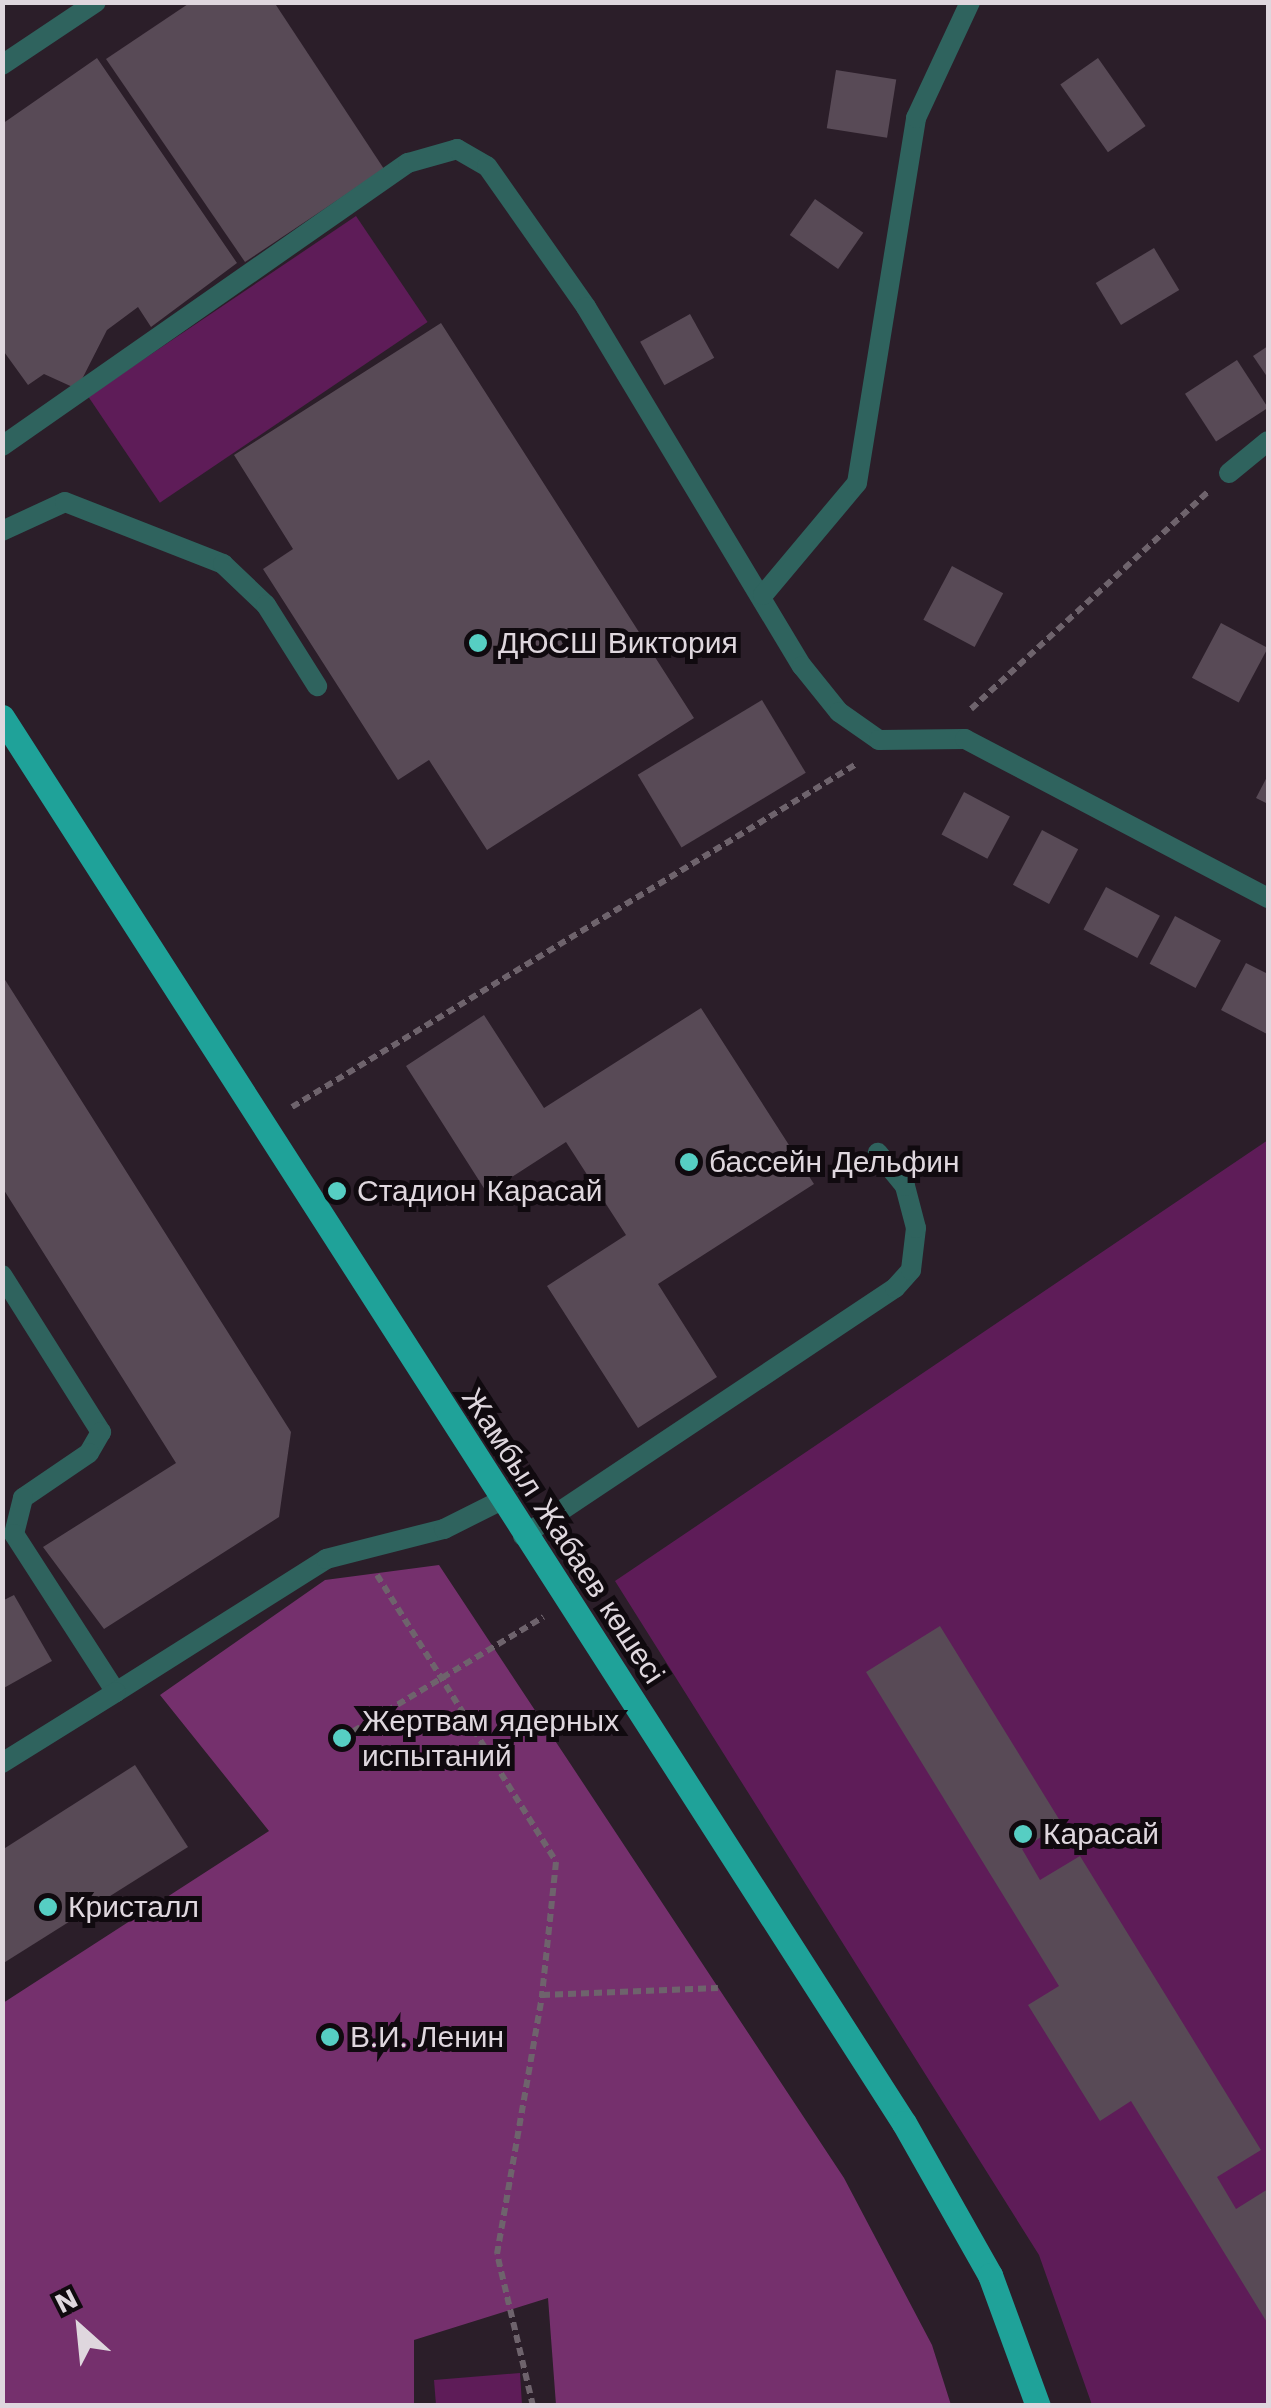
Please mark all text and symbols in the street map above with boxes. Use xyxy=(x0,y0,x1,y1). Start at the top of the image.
place label: ДЮСШ Виктория xyxy=(498,625,738,661)
marker: ДЮСШ Виктория xyxy=(467,632,489,654)
place label: бассейн Дельфин xyxy=(709,1144,960,1180)
marker: бассейн Дельфин xyxy=(678,1151,700,1173)
place label: Стадион Карасай xyxy=(357,1173,602,1209)
marker: Стадион Карасай xyxy=(326,1180,348,1202)
street label: Жамбыл Жабаев көшесі xyxy=(454,1382,672,1690)
place label: Жертвам ядерных испытаний xyxy=(362,1703,619,1774)
marker: Жертвам ядерных испытаний xyxy=(331,1727,353,1749)
place label: Карасай xyxy=(1043,1816,1159,1852)
marker: Карасай xyxy=(1012,1823,1034,1845)
place label: Кристалл xyxy=(68,1889,199,1925)
marker: Кристалл xyxy=(37,1896,59,1918)
place label: В.И. Ленин xyxy=(350,2019,504,2055)
marker: В.И. Ленин xyxy=(319,2026,341,2048)
north arrow xyxy=(30,2278,130,2378)
text: N xyxy=(49,2281,83,2320)

